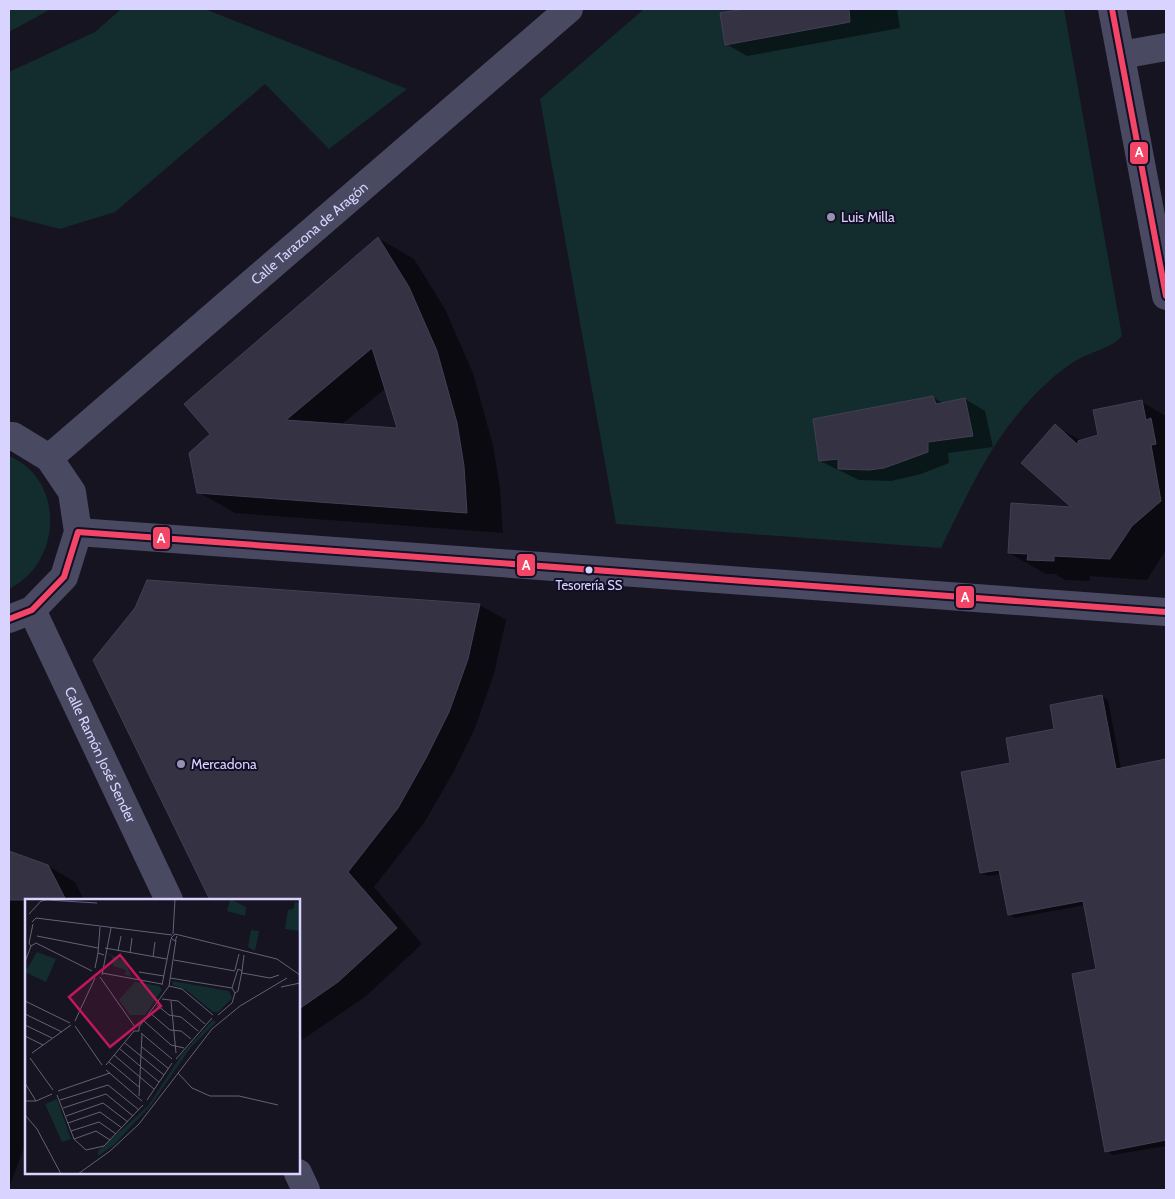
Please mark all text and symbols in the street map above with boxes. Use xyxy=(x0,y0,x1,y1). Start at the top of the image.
line badge: A xyxy=(1129,141,1149,165)
text: A xyxy=(1135,143,1144,161)
street label: Calle Tarazona de Aragón xyxy=(247,178,372,289)
place label: Luis Milla xyxy=(841,208,895,226)
marker: Luis Milla xyxy=(825,211,837,223)
line badge: A xyxy=(152,526,171,550)
text: A xyxy=(157,529,166,547)
line badge: A xyxy=(516,553,536,577)
text: A xyxy=(522,556,531,574)
marker: Tesorería SS xyxy=(584,565,594,575)
place label: Tesorería SS xyxy=(556,577,623,593)
line badge: A xyxy=(955,585,975,609)
text: A xyxy=(961,588,970,606)
street label: Calle Ramón José Sender xyxy=(61,684,140,826)
place label: Mercadona xyxy=(191,755,257,773)
marker: Mercadona xyxy=(175,758,187,770)
inset map xyxy=(25,899,300,1174)

